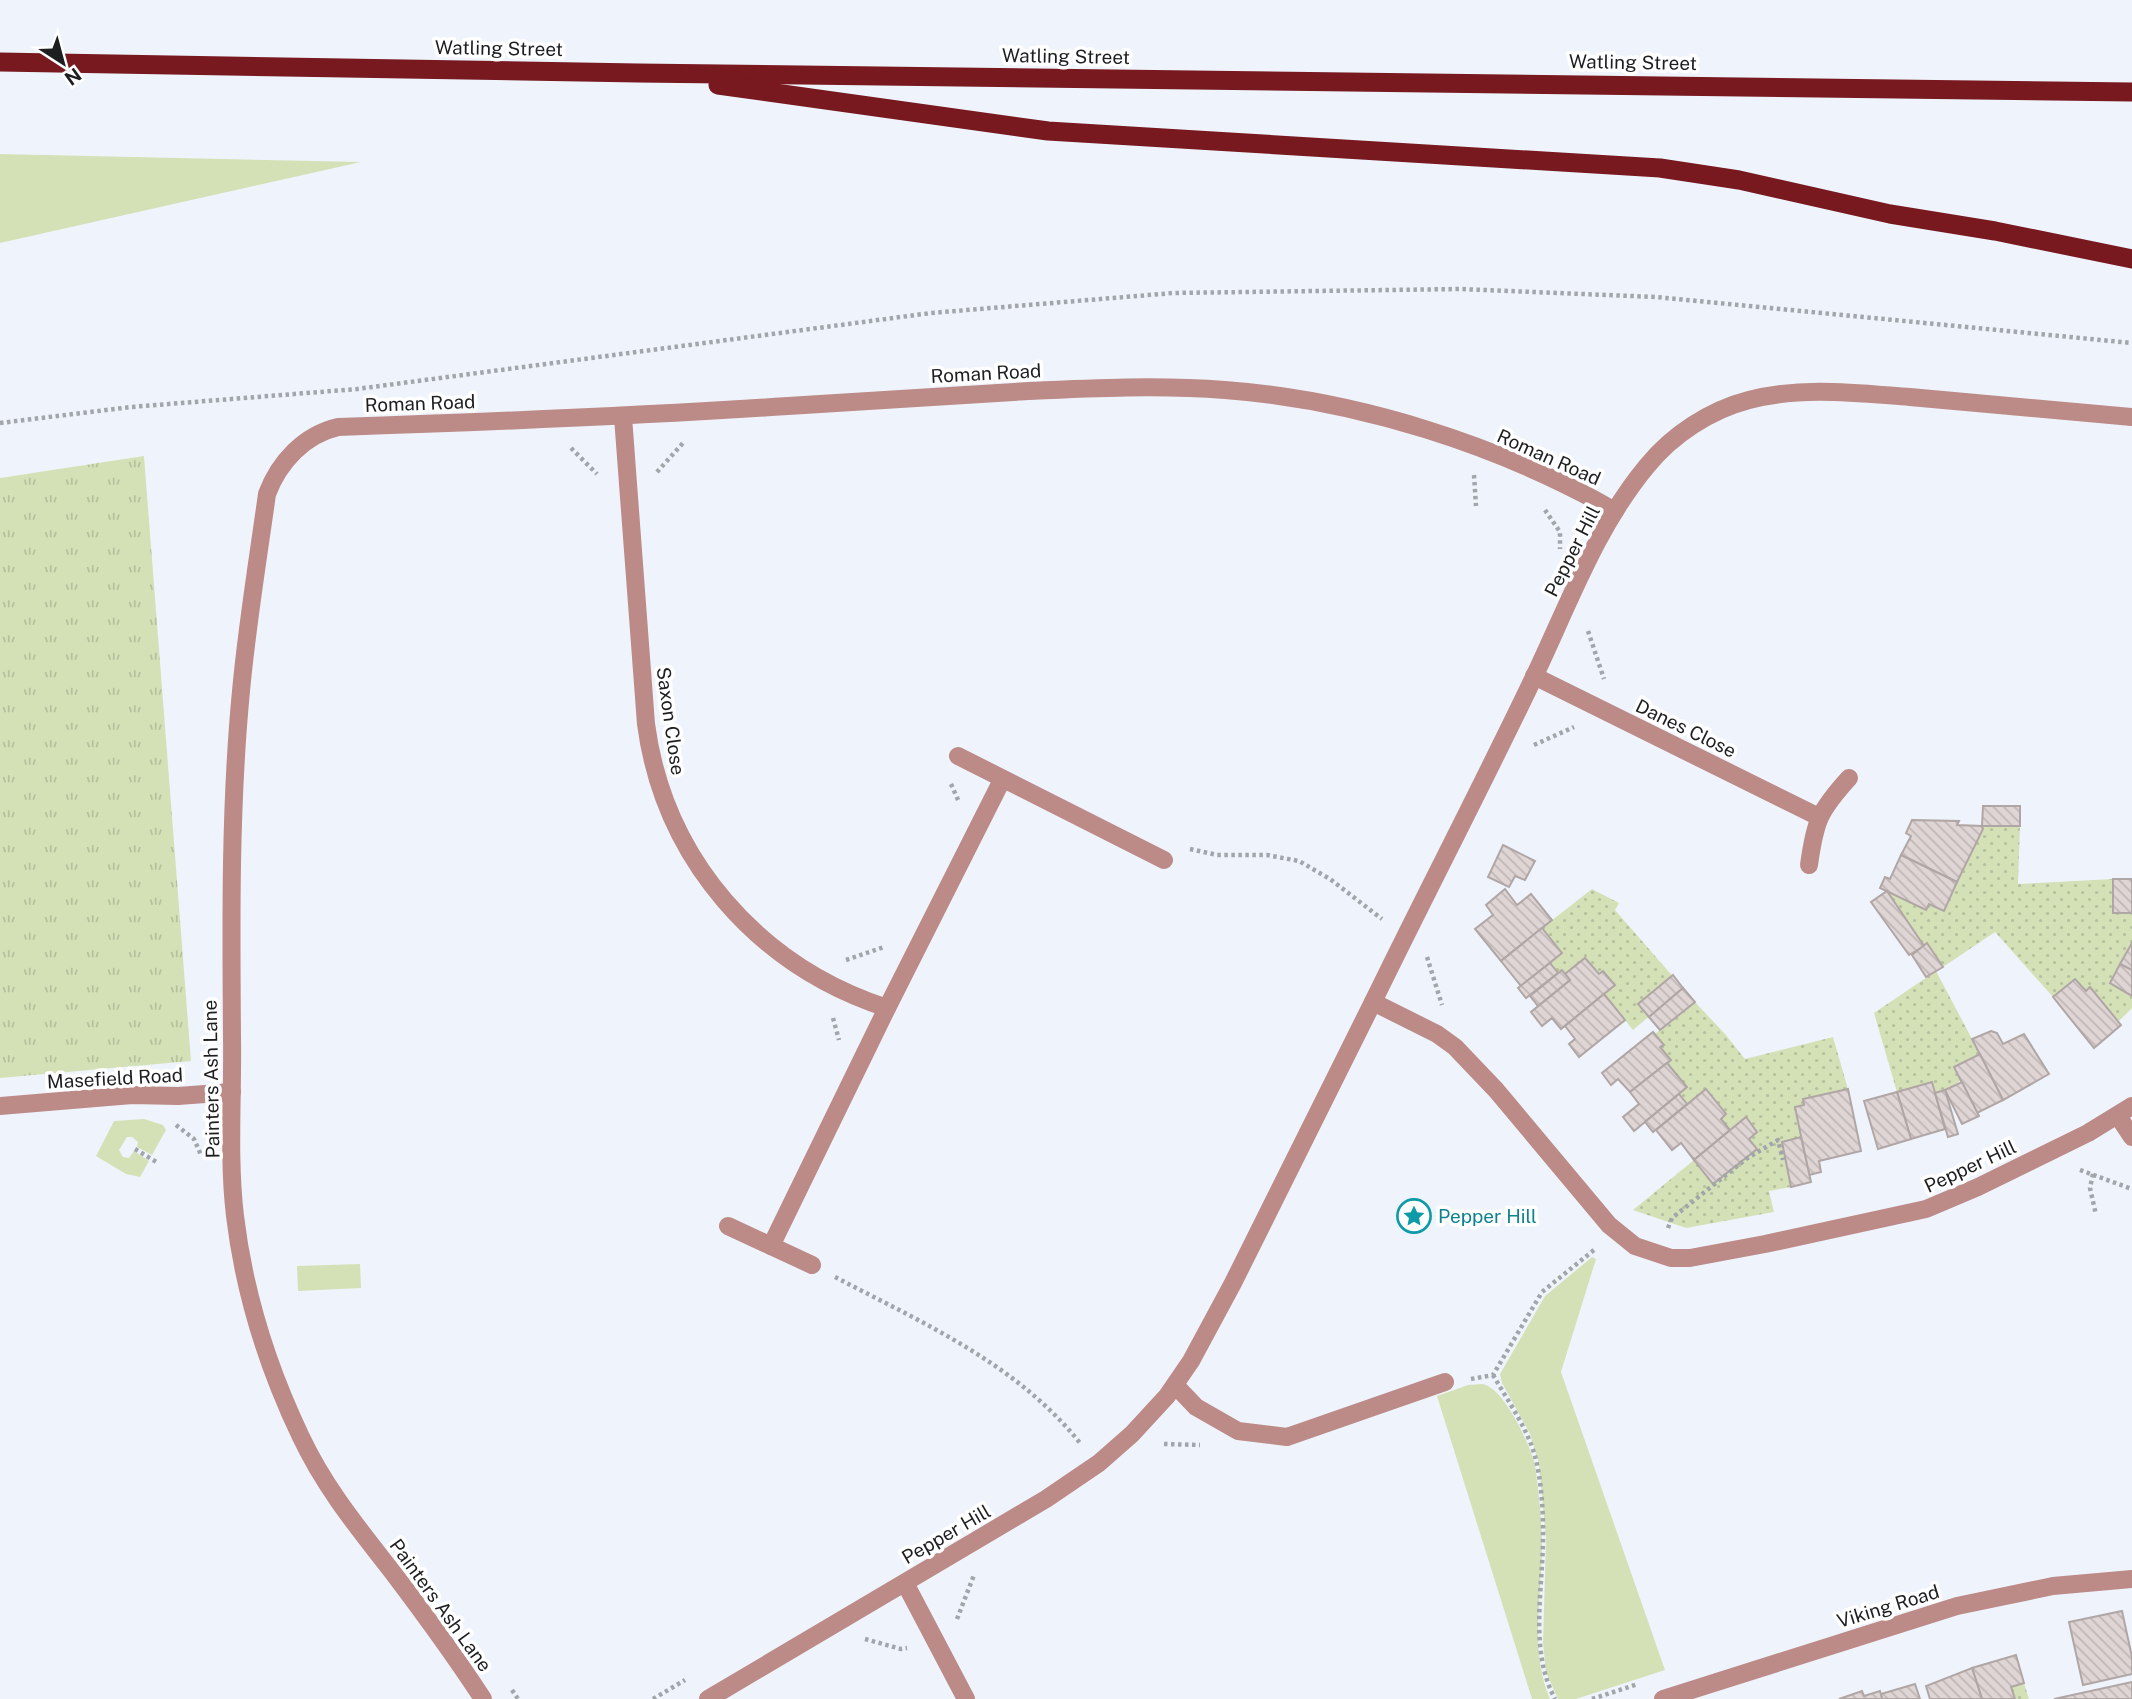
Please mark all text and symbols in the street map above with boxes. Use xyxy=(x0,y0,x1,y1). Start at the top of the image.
north arrow xyxy=(28,28,98,98)
street label: Watling Street xyxy=(435,36,563,60)
street label: Watling Street xyxy=(1002,44,1130,68)
street label: Watling Street xyxy=(1569,50,1697,74)
text: N xyxy=(61,63,85,90)
street label: Roman Road xyxy=(930,359,1042,387)
street label: Roman Road xyxy=(364,390,476,416)
street label: Roman Road xyxy=(1494,424,1604,490)
street label: Pepper Hill xyxy=(1540,502,1604,600)
street label: Saxon Close xyxy=(653,665,689,777)
street label: Danes Close xyxy=(1632,694,1740,762)
street label: Painters Ash Lane xyxy=(199,1000,223,1158)
street label: Masefield Road xyxy=(46,1063,184,1093)
street label: Pepper Hill xyxy=(1921,1135,2019,1197)
place icon: Pepper Hill xyxy=(1395,1197,1433,1235)
place label: Pepper Hill xyxy=(1438,1205,1537,1227)
street label: Pepper Hill xyxy=(898,1500,994,1568)
street label: Painters Ash Lane xyxy=(386,1534,496,1676)
street label: Viking Road xyxy=(1834,1580,1942,1632)

